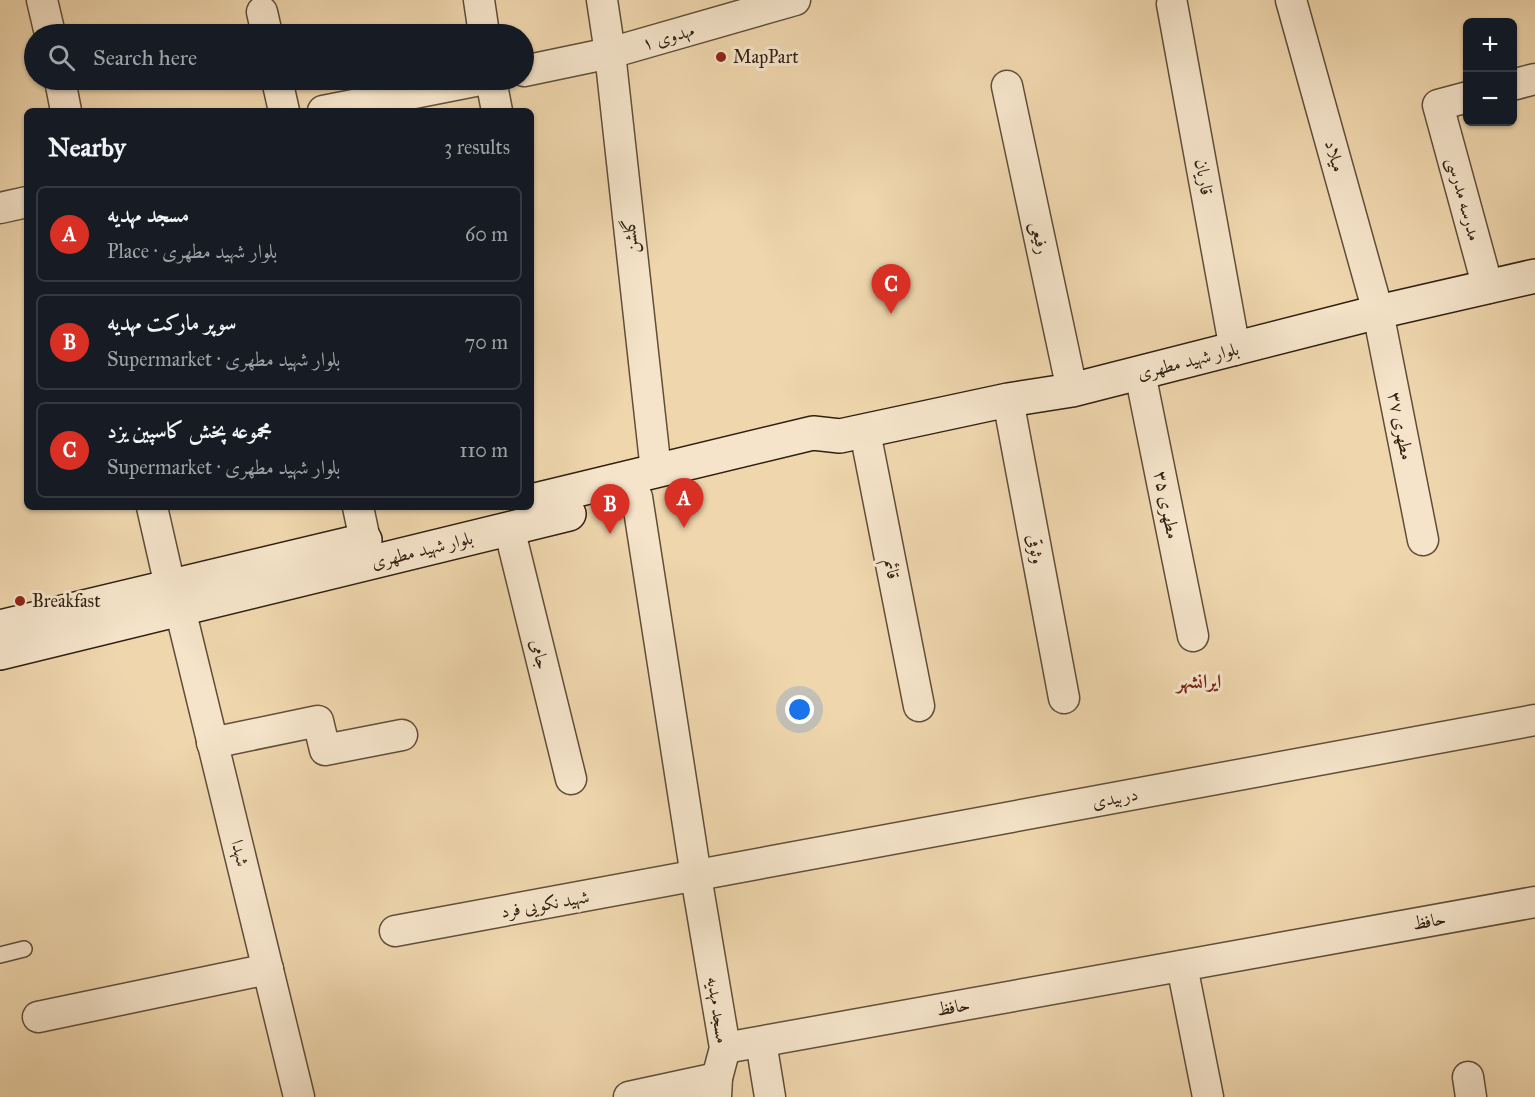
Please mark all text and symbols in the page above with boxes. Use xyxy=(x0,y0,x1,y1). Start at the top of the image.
map controls xyxy=(1463,18,1517,126)
button: + xyxy=(1463,18,1517,72)
street label: مهدوی ۱ xyxy=(639,19,697,56)
search box xyxy=(24,24,534,90)
icon: search xyxy=(45,41,78,74)
text: Search here xyxy=(93,44,197,71)
place label: MapPart xyxy=(733,46,799,68)
marker: MapPart xyxy=(714,50,728,64)
button: − xyxy=(1463,72,1517,126)
text: Nearby xyxy=(48,131,126,163)
text: 3 results xyxy=(444,135,510,159)
street label: میلاد xyxy=(1320,138,1350,174)
street label: مدرسه مدرسی xyxy=(1440,155,1486,244)
street label: قاریان xyxy=(1190,157,1218,197)
text: مسجد مهدیه xyxy=(107,201,189,228)
street label: گلشن xyxy=(617,217,644,255)
street label: رفیعی xyxy=(1024,220,1054,257)
text: A xyxy=(63,222,76,246)
text: 60 m xyxy=(465,222,508,246)
text: Place · بلوار شهید مطهری xyxy=(107,239,277,263)
pin: C xyxy=(872,264,910,314)
text: سوپر مارکت مهدیه xyxy=(107,309,237,336)
text: B xyxy=(63,330,76,354)
text: 70 m xyxy=(465,330,508,354)
street label: بلوار شهید مطهری xyxy=(1135,338,1241,385)
text: Supermarket · بلوار شهید مطهری xyxy=(107,347,340,371)
street label: مطهری ۳۷ xyxy=(1383,390,1418,462)
text: مجموعه پخش کاسپین یزد xyxy=(107,417,272,444)
text: C xyxy=(63,438,76,462)
text: 110 m xyxy=(460,438,508,462)
text: Supermarket · بلوار شهید مطهری xyxy=(107,455,340,479)
street label: مطهری ۳۵ xyxy=(1149,469,1184,541)
pin: A xyxy=(664,478,704,528)
pin: B xyxy=(590,484,630,534)
street label: بلوار شهید مطهری xyxy=(369,527,475,574)
street label: وثوقی xyxy=(1022,532,1050,566)
street label: قائم xyxy=(874,557,905,582)
place label: Breakfast xyxy=(32,590,101,612)
marker: Breakfast xyxy=(13,594,27,608)
street label: جامی xyxy=(526,637,554,671)
district label: ایرانشهر xyxy=(1175,669,1221,694)
your location xyxy=(785,695,814,724)
street label: دربیدی xyxy=(1090,783,1140,813)
street label: شهدا xyxy=(225,837,254,869)
street label: شهید نکویی فرد xyxy=(499,885,591,924)
street label: حافظ xyxy=(1410,907,1448,935)
street label: مسجد مهدیه xyxy=(701,975,734,1045)
street label: حافظ xyxy=(934,993,972,1021)

